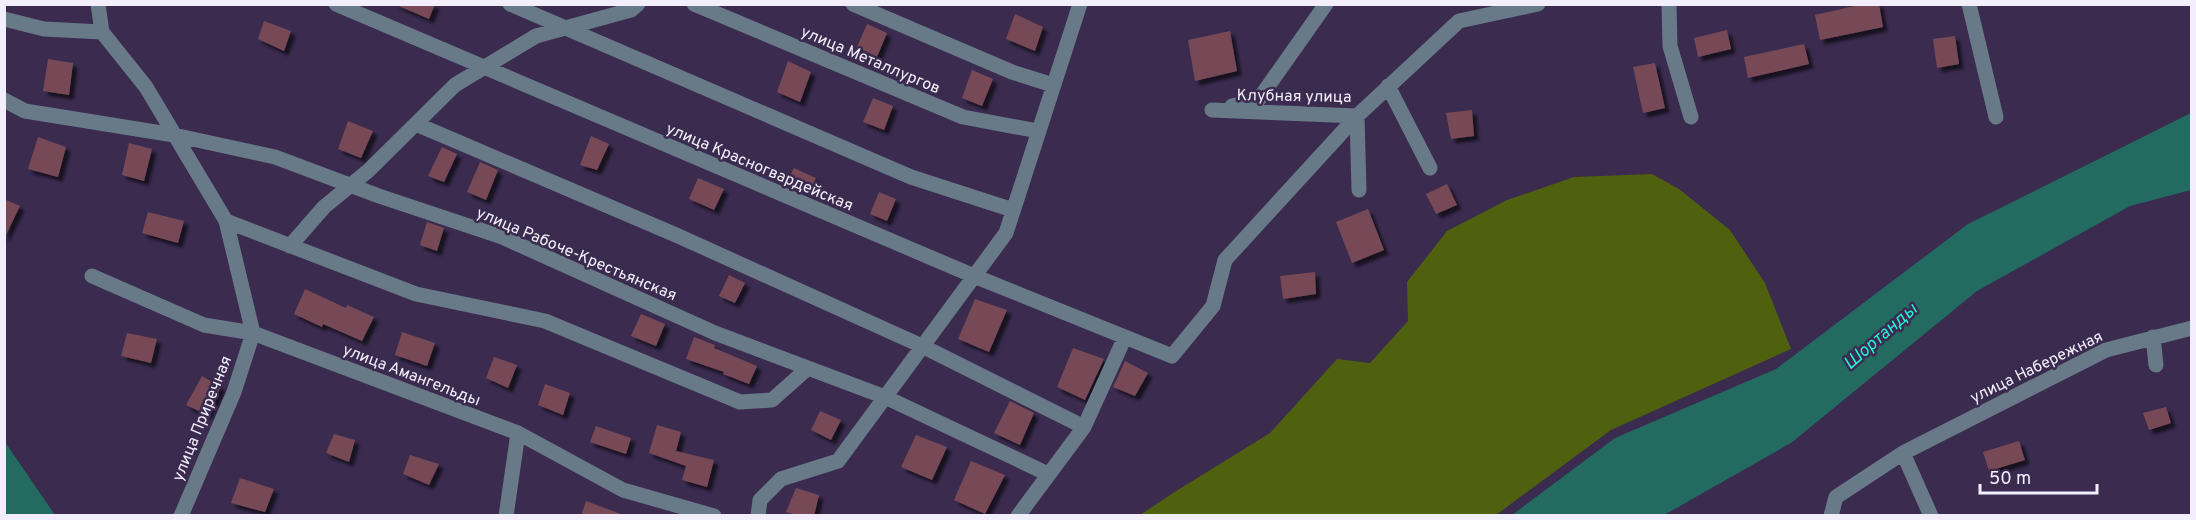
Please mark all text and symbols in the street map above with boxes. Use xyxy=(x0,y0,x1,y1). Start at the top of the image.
street label: улица Металлургов xyxy=(797,22,943,99)
street label: Клубная улица xyxy=(1236,86,1352,108)
street label: улица Красногвардейская xyxy=(663,119,856,216)
street label: улица Рабоче-Крестьянская xyxy=(473,203,679,306)
water label: Шортанды xyxy=(1839,298,1923,376)
street label: улица Набережная xyxy=(1967,327,2107,409)
street label: улица Амангельды xyxy=(340,340,483,411)
street label: улица Приречная xyxy=(169,353,237,484)
scale bar xyxy=(1980,457,2097,495)
text: 50 m xyxy=(1989,468,2031,491)

